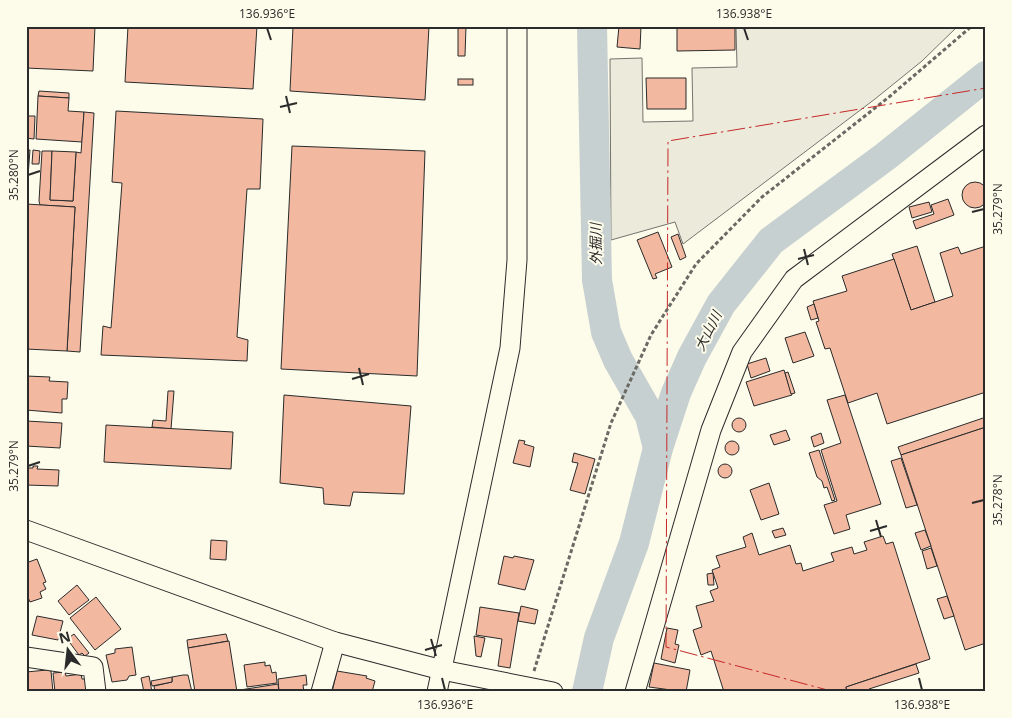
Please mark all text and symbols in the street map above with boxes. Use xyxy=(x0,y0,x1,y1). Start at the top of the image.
text: 136.936°E xyxy=(239,5,295,22)
text: 136.938°E xyxy=(716,5,772,22)
text: 35.280°N xyxy=(5,149,22,201)
text: 35.279°N xyxy=(989,183,1006,235)
water label: 外掘川 xyxy=(586,221,605,265)
water label: 大山川 xyxy=(690,306,726,354)
text: 35.279°N xyxy=(5,440,22,492)
text: 35.278°N xyxy=(989,474,1006,526)
north arrow xyxy=(42,626,92,676)
text: N xyxy=(57,626,72,648)
text: 136.936°E xyxy=(417,696,473,713)
text: 136.938°E xyxy=(894,696,950,713)

